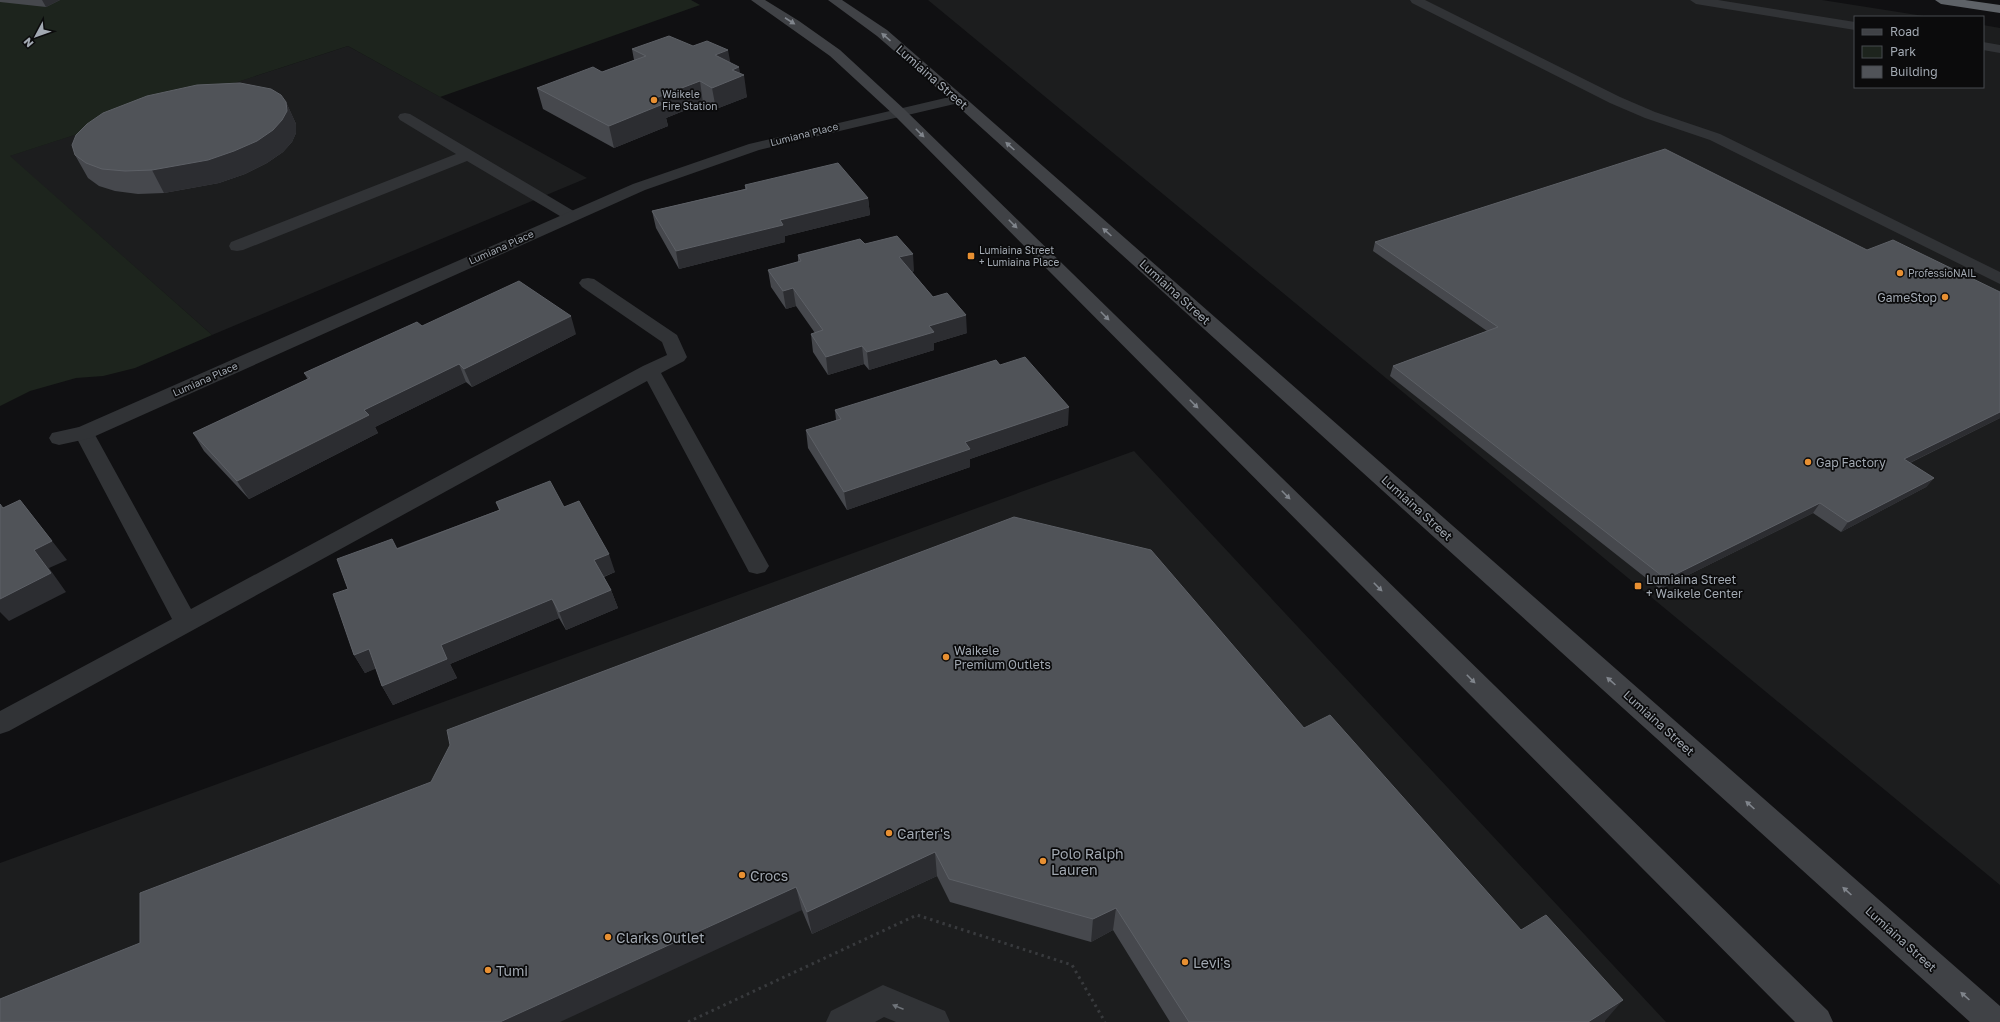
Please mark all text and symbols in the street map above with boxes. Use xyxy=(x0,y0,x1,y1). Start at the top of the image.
north arrow xyxy=(16,16,56,56)
legend xyxy=(1854,16,1984,88)
one-way arrow xyxy=(785,17,795,25)
text: Road xyxy=(1890,24,1919,39)
one-way arrow xyxy=(882,33,891,42)
text: N xyxy=(20,35,36,50)
street label: Lumiaina Street xyxy=(893,42,971,112)
text: Park xyxy=(1890,44,1916,59)
text: Building xyxy=(1890,64,1938,79)
place label: Waikele Fire Station xyxy=(662,88,717,112)
marker: Waikele Fire Station xyxy=(649,95,659,105)
street label: Lumiana Place xyxy=(769,120,839,148)
one-way arrow xyxy=(916,128,925,138)
one-way arrow xyxy=(1005,141,1015,150)
one-way arrow xyxy=(1008,220,1018,229)
street label: Lumiana Place xyxy=(467,227,535,267)
one-way arrow xyxy=(1102,228,1112,237)
place label: Lumiaina Street + Lumiaina Place xyxy=(979,244,1060,268)
marker: Lumiaina Street + Lumiaina Place xyxy=(966,251,976,261)
street label: Lumiaina Street xyxy=(1136,256,1214,328)
place label: ProfessioNAIL xyxy=(1908,267,1976,279)
marker: ProfessioNAIL xyxy=(1895,268,1905,278)
place label: GameStop xyxy=(1877,290,1937,305)
marker: GameStop xyxy=(1940,292,1950,302)
one-way arrow xyxy=(1100,311,1110,321)
street label: Lumiana Place xyxy=(171,359,239,399)
one-way arrow xyxy=(1189,399,1199,409)
place label: Gap Factory xyxy=(1816,455,1886,470)
marker: Gap Factory xyxy=(1803,457,1813,467)
street label: Lumiaina Street xyxy=(1378,472,1456,544)
one-way arrow xyxy=(1281,491,1291,500)
place label: Lumiaina Street + Waikele Center xyxy=(1646,572,1743,601)
marker: Lumiaina Street + Waikele Center xyxy=(1633,581,1643,591)
one-way arrow xyxy=(1373,582,1383,592)
place label: Waikele Premium Outlets xyxy=(954,643,1051,672)
marker: Waikele Premium Outlets xyxy=(941,652,951,662)
one-way arrow xyxy=(1466,674,1476,683)
one-way arrow xyxy=(1606,676,1616,685)
street label: Lumiaina Street xyxy=(1620,687,1698,759)
one-way arrow xyxy=(1745,800,1755,809)
place label: Carter's xyxy=(897,825,950,842)
marker: Carter's xyxy=(884,828,894,838)
place label: Polo Ralph Lauren xyxy=(1051,845,1124,878)
marker: Polo Ralph Lauren xyxy=(1038,856,1048,866)
place label: Crocs xyxy=(750,867,788,884)
marker: Crocs xyxy=(737,870,747,880)
one-way arrow xyxy=(1842,886,1852,896)
street label: Lumiaina Street xyxy=(1862,903,1940,975)
place label: Clarks Outlet xyxy=(616,929,705,946)
marker: Clarks Outlet xyxy=(603,932,613,942)
place label: Levi's xyxy=(1193,954,1231,971)
marker: Levi's xyxy=(1180,957,1190,967)
place label: Tumi xyxy=(496,962,528,979)
marker: Tumi xyxy=(483,965,493,975)
one-way arrow xyxy=(1960,991,1970,1001)
one-way arrow xyxy=(891,1004,903,1010)

